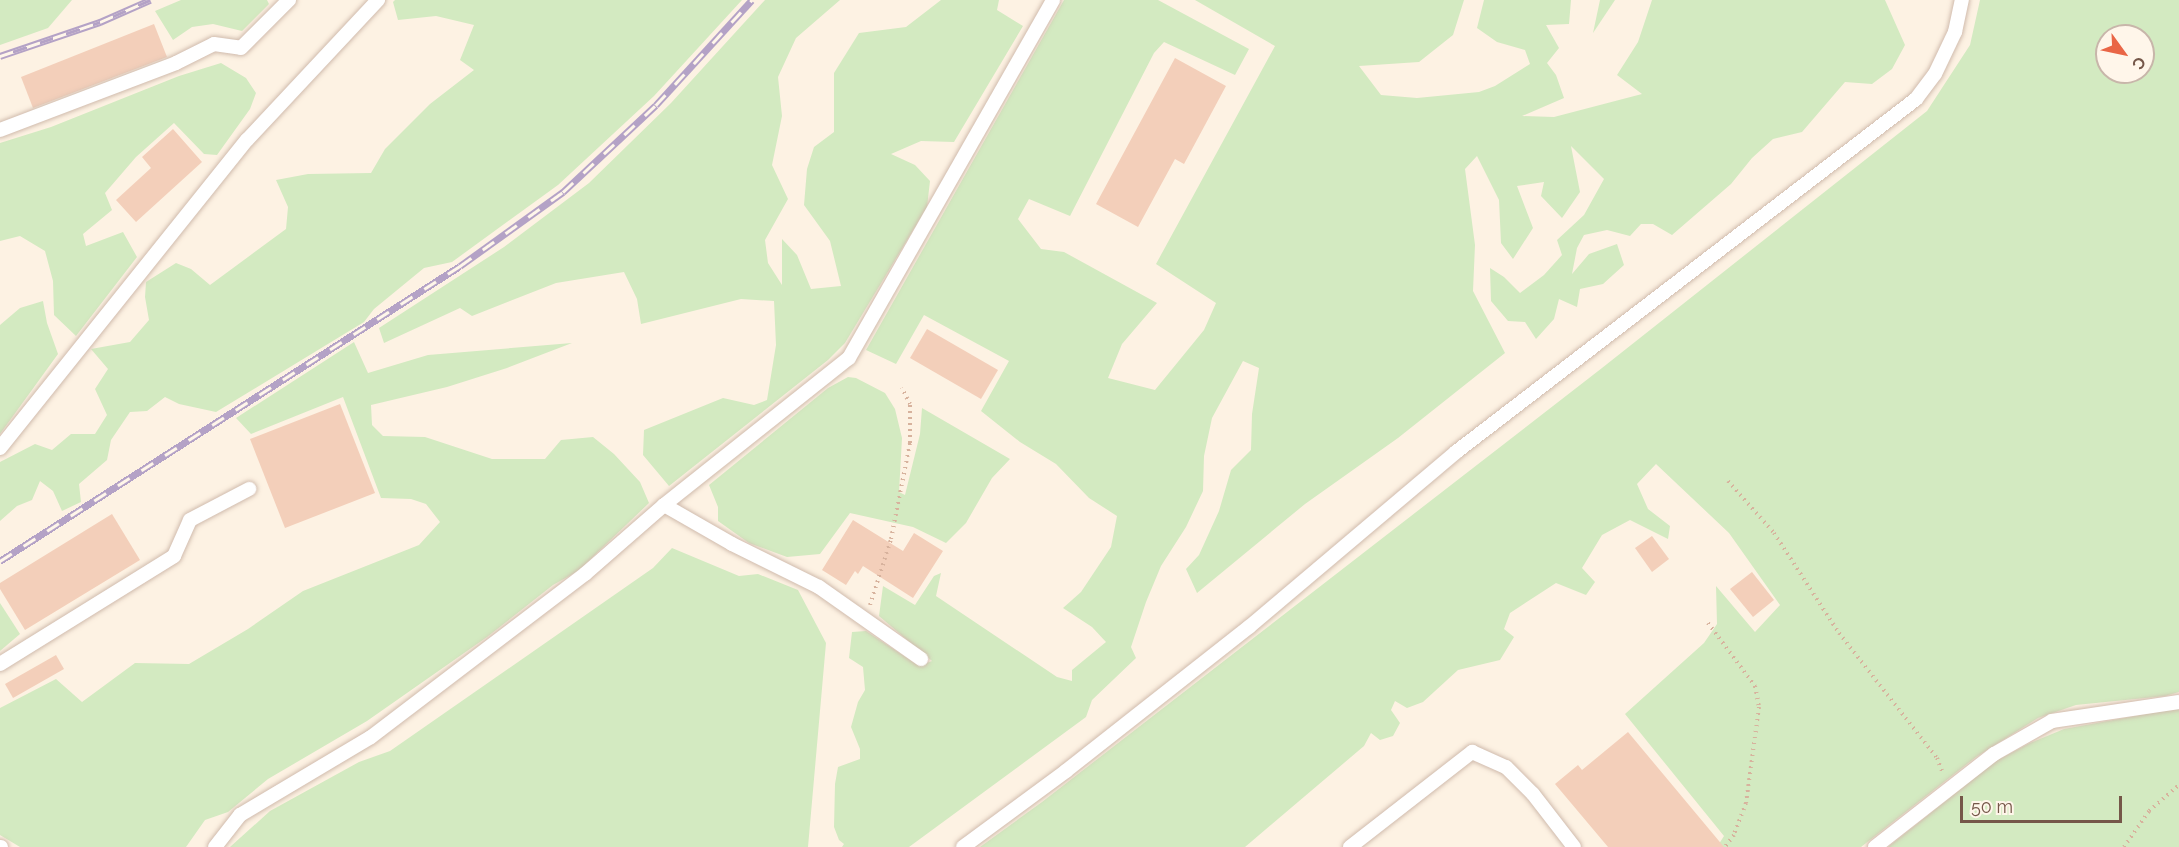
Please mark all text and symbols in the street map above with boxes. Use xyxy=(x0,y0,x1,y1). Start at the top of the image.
north arrow xyxy=(2095,24,2155,84)
text: С xyxy=(2128,53,2150,73)
scale bar xyxy=(1963,784,2125,822)
text: 50 m xyxy=(1971,796,2013,817)

